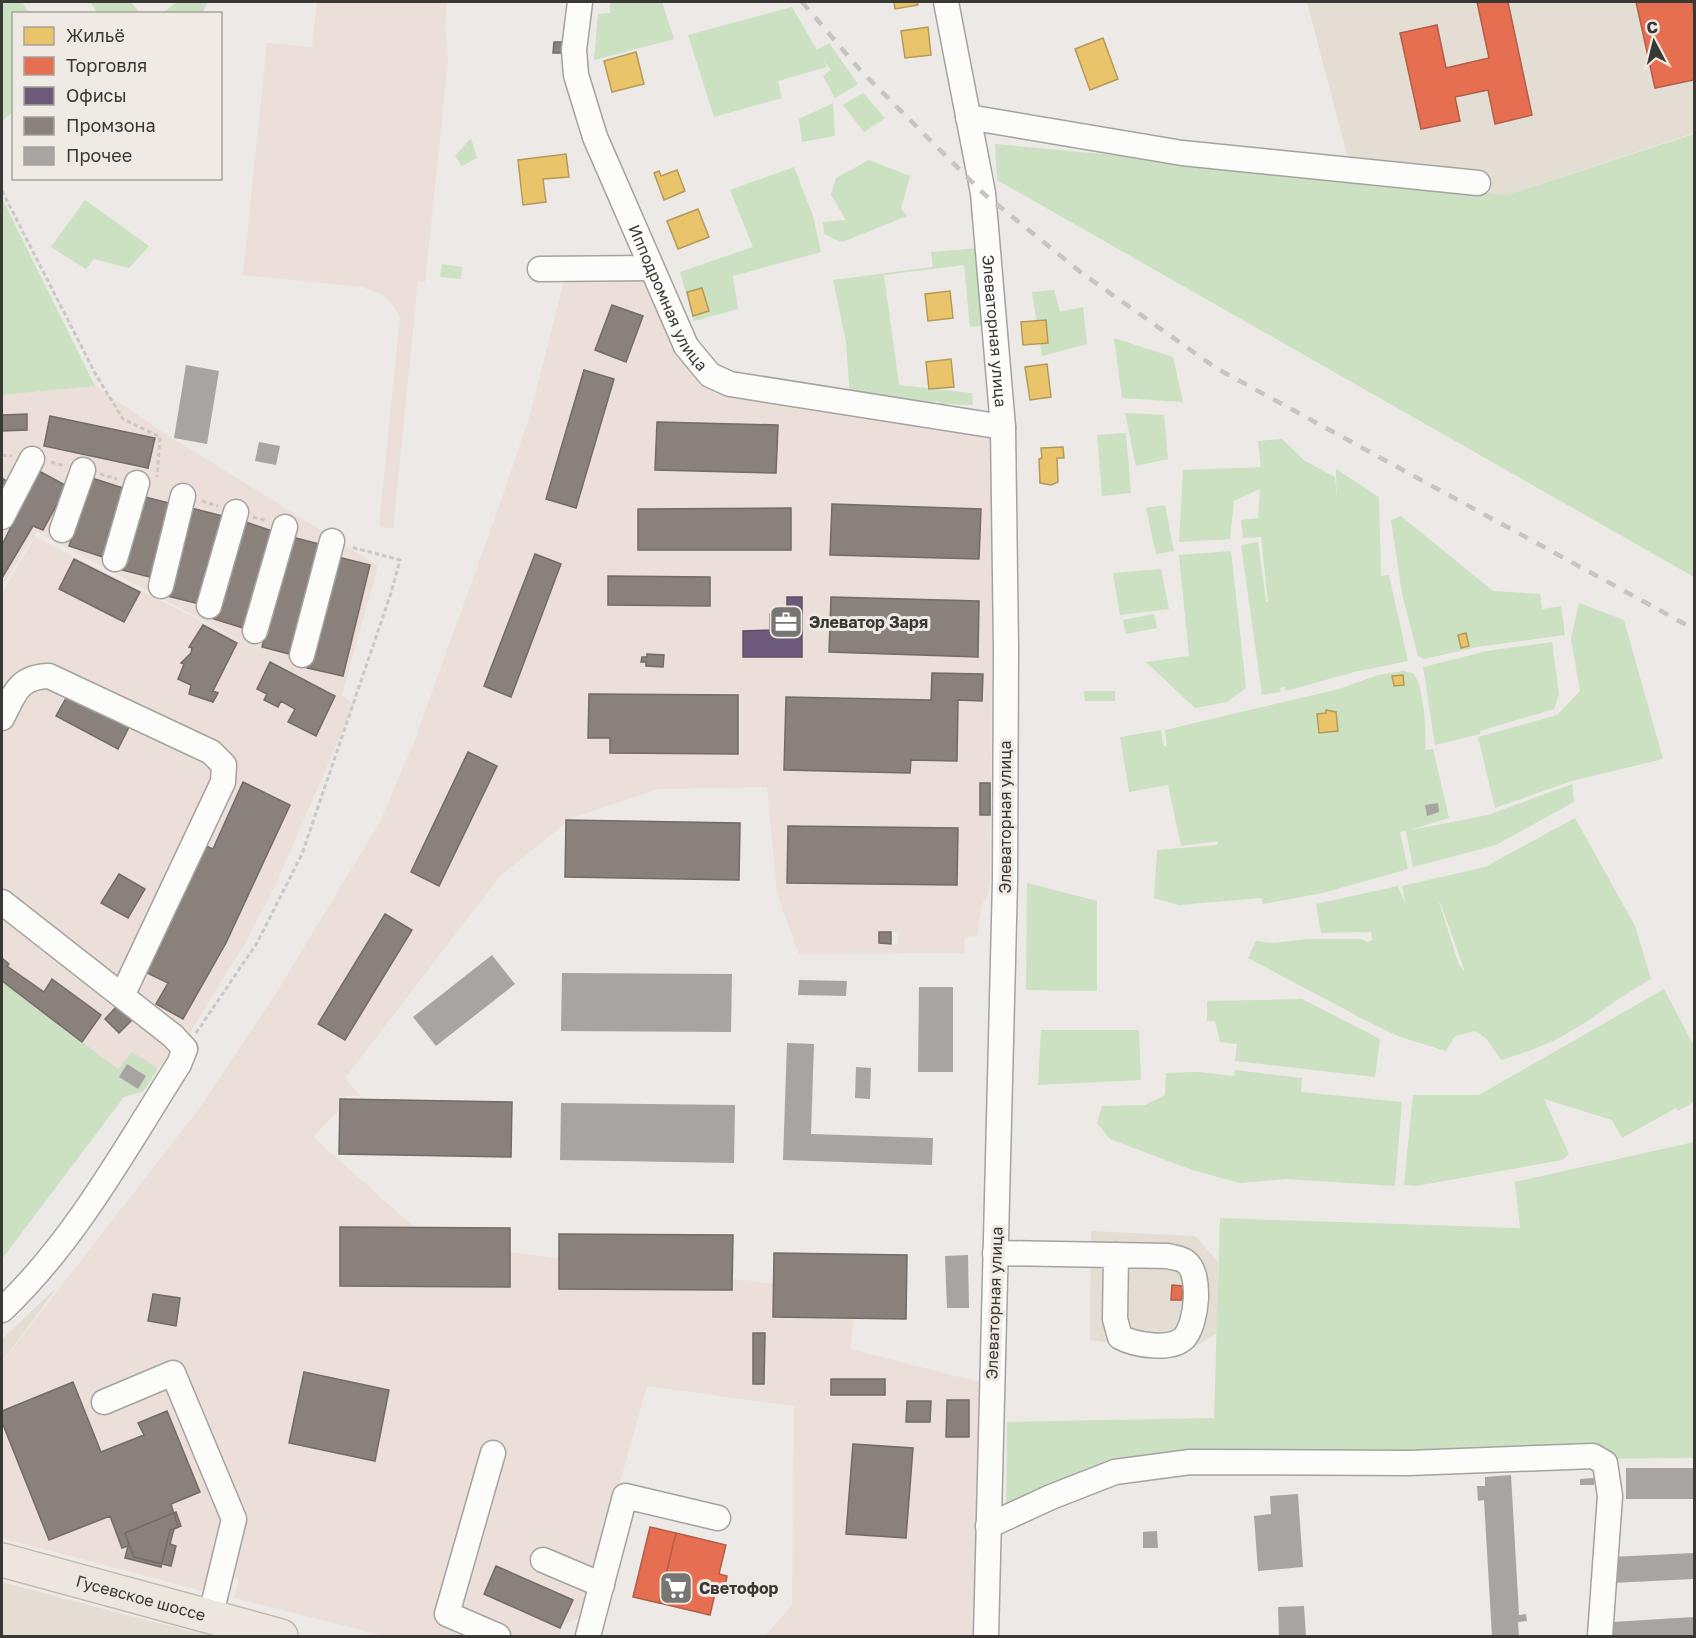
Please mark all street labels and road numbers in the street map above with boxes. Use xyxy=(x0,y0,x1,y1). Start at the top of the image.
street label: Ипподромная улица xyxy=(624,221,712,375)
street label: Элеваторная улица xyxy=(978,254,1011,408)
street label: Элеваторная улица xyxy=(995,741,1015,893)
street label: Элеваторная улица xyxy=(981,1226,1007,1380)
street label: Гусевское шоссе xyxy=(74,1571,208,1625)

